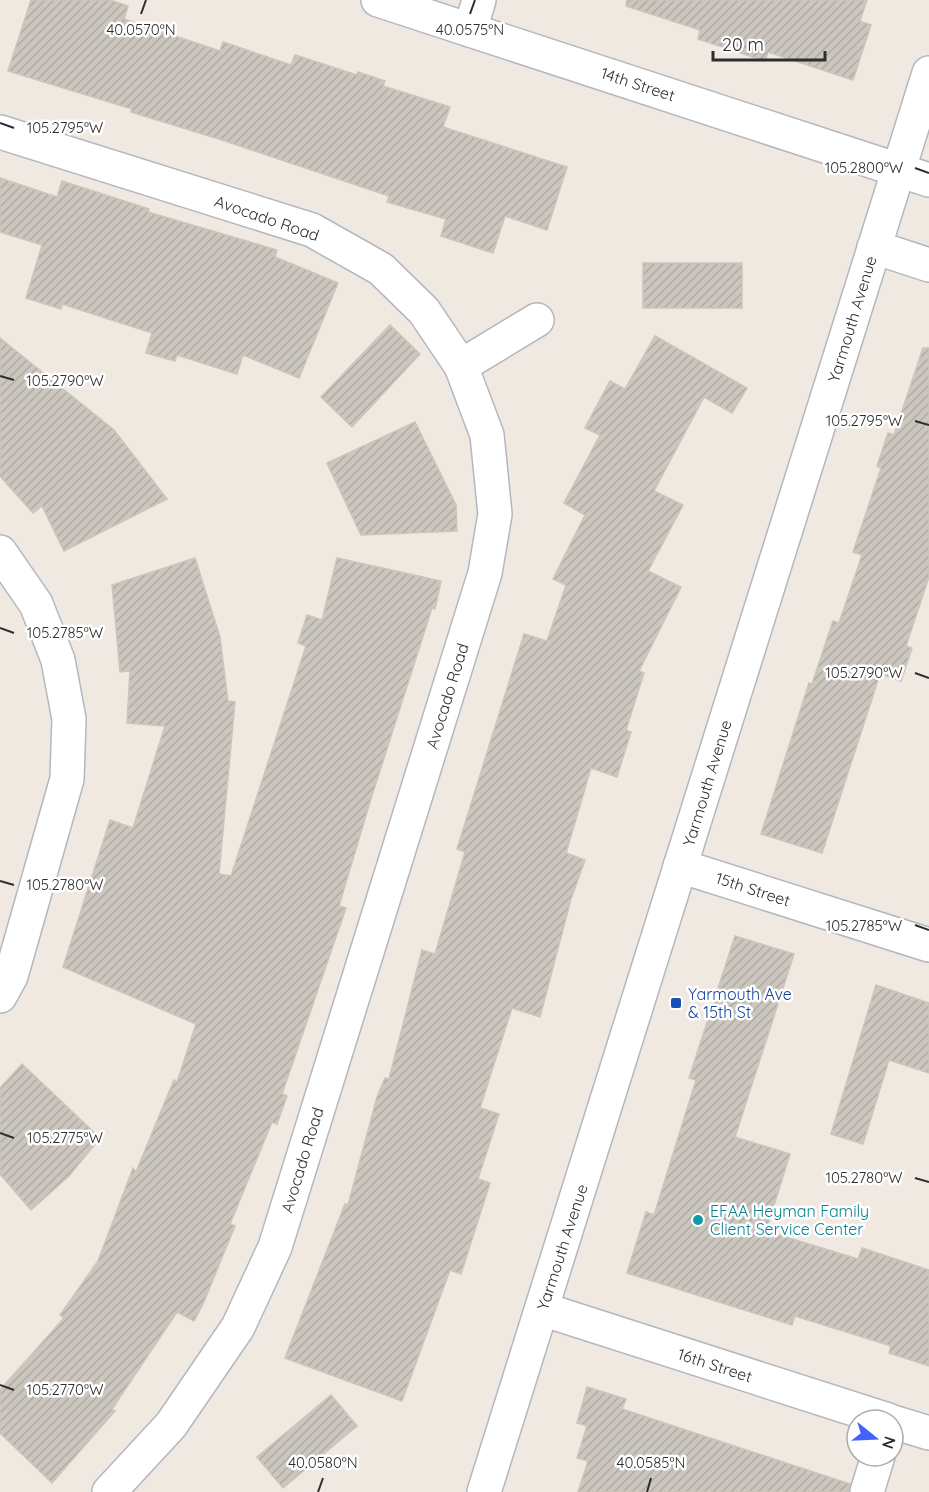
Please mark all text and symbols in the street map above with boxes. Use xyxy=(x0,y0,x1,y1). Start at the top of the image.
text: 40.0570°N xyxy=(106,20,176,39)
text: 40.0575°N xyxy=(436,20,504,39)
scale bar xyxy=(713,24,826,62)
text: 20 m xyxy=(722,33,764,56)
street label: 14th Street xyxy=(598,63,678,105)
text: 105.2795°W xyxy=(27,118,104,137)
text: 105.2800°W xyxy=(825,158,904,177)
street label: Avocado Road xyxy=(212,191,322,245)
street label: Yarmouth Avenue xyxy=(823,253,881,385)
text: 105.2790°W xyxy=(26,371,104,390)
text: 105.2795°W xyxy=(826,411,903,430)
text: 105.2785°W xyxy=(27,623,104,642)
street label: Avocado Road xyxy=(421,641,473,751)
text: 105.2790°W xyxy=(825,663,903,682)
street label: Yarmouth Avenue xyxy=(678,717,736,849)
street label: 15th Street xyxy=(713,868,793,910)
text: 105.2780°W xyxy=(26,875,104,894)
text: 105.2785°W xyxy=(826,916,903,935)
place label: Yarmouth Ave & 15th St xyxy=(688,984,792,1022)
marker: Yarmouth Ave & 15th St xyxy=(669,996,683,1010)
street label: Avocado Road xyxy=(276,1105,328,1215)
text: 105.2775°W xyxy=(27,1128,104,1147)
text: 105.2780°W xyxy=(825,1168,903,1187)
street label: Yarmouth Avenue xyxy=(532,1181,592,1313)
place label: EFAA Heyman Family Client Service Center xyxy=(710,1201,869,1239)
marker: EFAA Heyman Family Client Service Center xyxy=(691,1213,705,1227)
street label: 16th Street xyxy=(675,1344,755,1386)
text: 105.2770°W xyxy=(27,1380,104,1399)
north arrow xyxy=(845,1408,905,1468)
text: N xyxy=(878,1434,901,1451)
text: 40.0580°N xyxy=(288,1453,358,1472)
text: 40.0585°N xyxy=(617,1453,685,1472)

